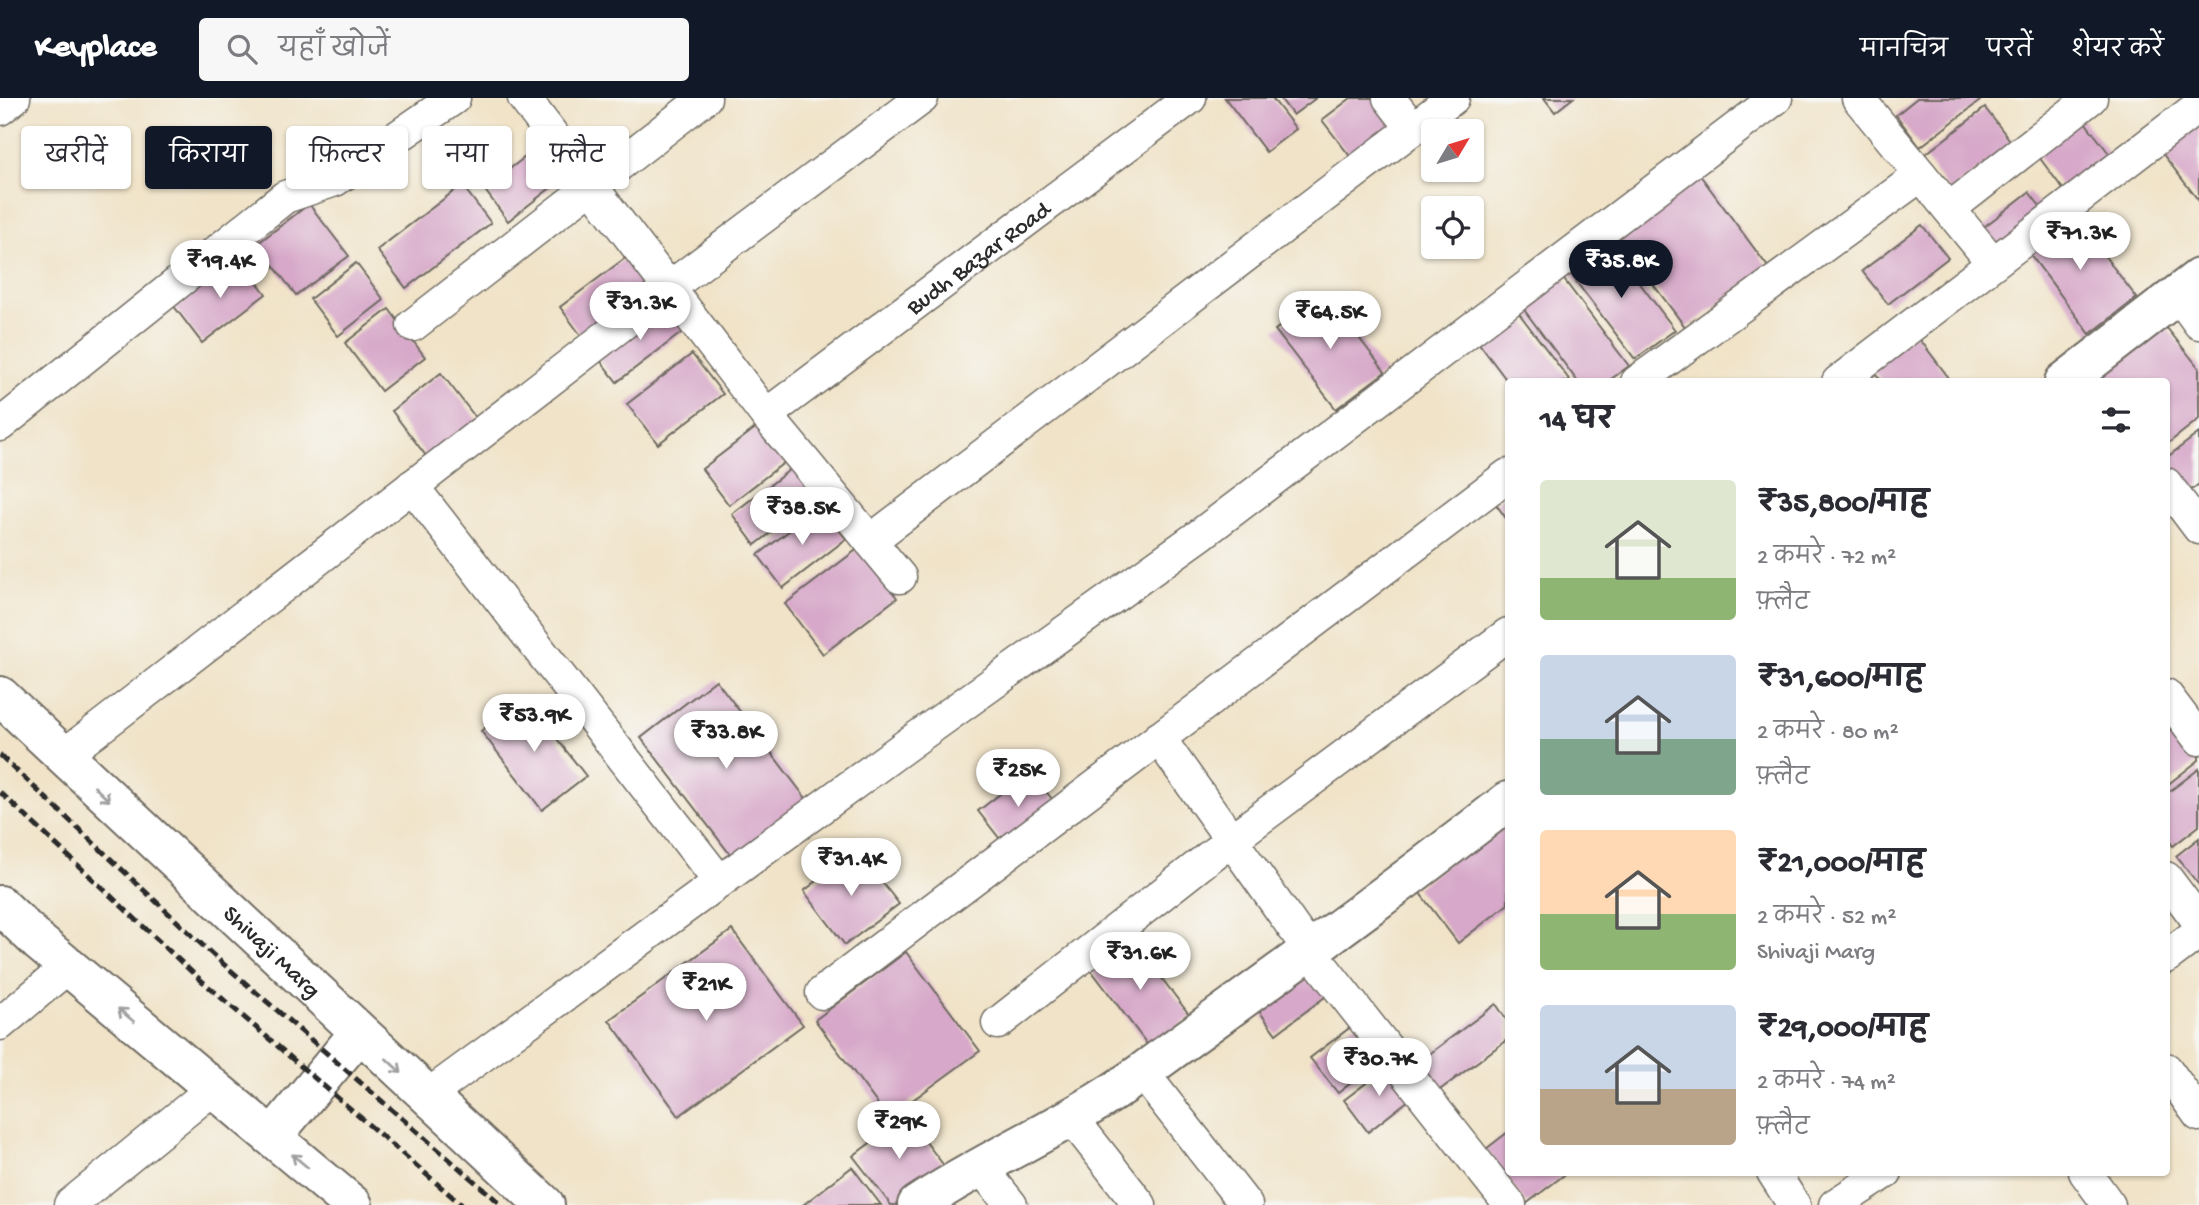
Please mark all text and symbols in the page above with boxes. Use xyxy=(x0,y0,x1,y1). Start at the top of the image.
search box xyxy=(199,18,689,81)
text: Keyplace xyxy=(35,30,157,68)
icon: search xyxy=(223,30,261,68)
text: यहाँ खोजें xyxy=(279,36,390,67)
text: मानचित्र xyxy=(1860,37,1948,66)
text: परतें xyxy=(1986,37,2033,66)
text: शेयर करें xyxy=(2071,37,2164,66)
north arrow xyxy=(1421,119,1484,182)
map controls xyxy=(1421,119,1484,259)
chip: खरीदें xyxy=(21,126,131,189)
chip: किराया xyxy=(145,126,272,189)
chip: फ़िल्टर xyxy=(286,126,408,189)
chip: नया xyxy=(422,126,512,189)
chip: फ़्लैट xyxy=(526,126,629,189)
street label: Budh Bazar Road xyxy=(901,195,1059,324)
button: locate xyxy=(1421,196,1484,259)
pin: ₹71.3K xyxy=(2023,212,2137,272)
text: ₹71.3K xyxy=(2046,221,2114,248)
pin: ₹19.4K xyxy=(163,240,277,300)
pin: ₹35.8K xyxy=(1564,240,1678,300)
text: ₹19.4K xyxy=(186,249,254,276)
text: ₹35.8K xyxy=(1585,249,1657,276)
pin: ₹31.3K xyxy=(583,282,697,342)
text: ₹31.3K xyxy=(606,291,674,318)
pin: ₹64.5K xyxy=(1273,292,1387,351)
text: ₹64.5K xyxy=(1295,300,1365,327)
icon: filters xyxy=(2097,401,2135,439)
text: 14 घर xyxy=(1540,405,1613,440)
pin: ₹38.5K xyxy=(745,488,859,547)
text: ₹35,800/माह xyxy=(1757,488,1929,523)
text: ₹38.5K xyxy=(766,496,838,523)
icon: home xyxy=(1596,508,1680,592)
text: 2 कमरे · 72 m² xyxy=(1757,545,1896,572)
text: फ़्लैट xyxy=(1757,591,1809,618)
text: ₹31,600/माह xyxy=(1757,663,1924,698)
icon: home xyxy=(1596,683,1680,767)
pin: ₹53.9K xyxy=(477,694,591,754)
text: ₹53.9K xyxy=(498,703,570,730)
pin: ₹33.8K xyxy=(669,712,783,771)
text: ₹33.8K xyxy=(690,720,762,747)
text: 2 कमरे · 80 m² xyxy=(1757,720,1899,747)
pin: ₹25K xyxy=(977,750,1059,809)
text: ₹25K xyxy=(992,758,1044,785)
text: फ़्लैट xyxy=(1757,766,1809,793)
one-way arrow xyxy=(93,785,110,802)
pin: ₹31.4K xyxy=(794,838,908,898)
text: ₹31.4K xyxy=(817,847,885,874)
text: ₹21,000/माह xyxy=(1757,848,1925,883)
icon: home xyxy=(1596,858,1680,942)
street label: Shivaji Marg xyxy=(215,901,325,1006)
text: 2 कमरे · 52 m² xyxy=(1757,905,1896,932)
pin: ₹31.6K xyxy=(1083,932,1197,992)
text: Shivaji Marg xyxy=(1757,940,1875,967)
text: ₹31.6K xyxy=(1106,941,1174,968)
pin: ₹21K xyxy=(665,964,747,1023)
text: ₹21K xyxy=(681,972,731,999)
one-way arrow xyxy=(118,1007,136,1023)
text: ₹29,000/माह xyxy=(1757,1013,1928,1048)
icon: home xyxy=(1596,1033,1680,1117)
pin: ₹30.7K xyxy=(1322,1038,1436,1098)
text: ₹30.7K xyxy=(1343,1047,1415,1074)
one-way arrow xyxy=(385,1057,402,1074)
text: 2 कमरे · 74 m² xyxy=(1757,1070,1896,1097)
pin: ₹29K xyxy=(858,1102,940,1161)
text: ₹29K xyxy=(873,1110,925,1137)
text: फ़्लैट xyxy=(1757,1116,1809,1143)
one-way arrow xyxy=(292,1153,310,1169)

